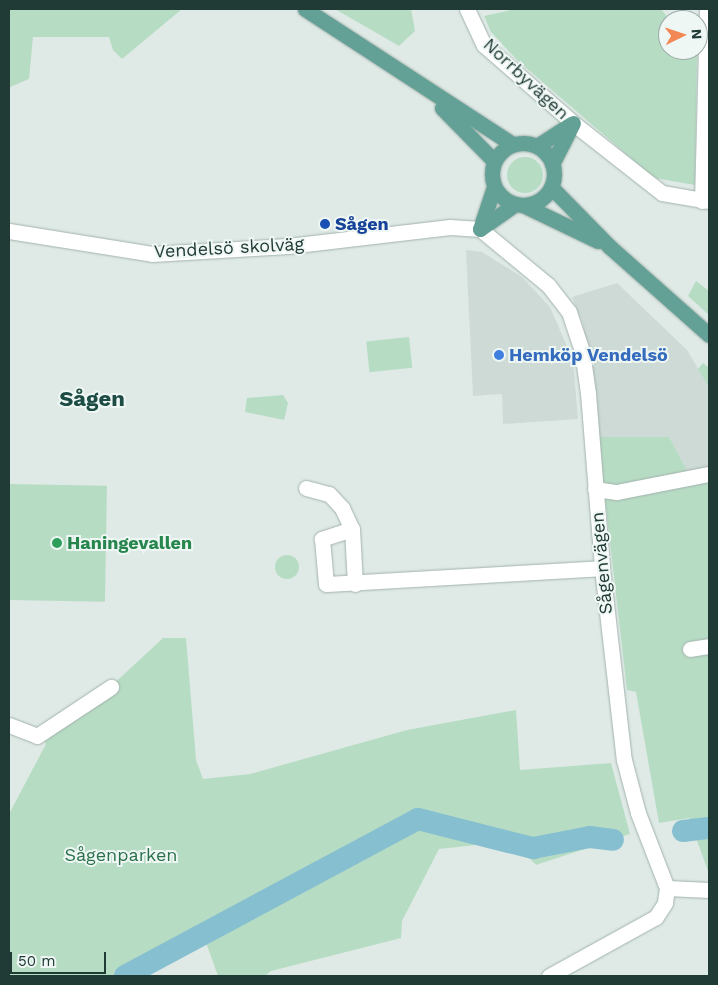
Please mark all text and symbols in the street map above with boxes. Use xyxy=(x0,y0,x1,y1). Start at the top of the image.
north arrow xyxy=(658,10,708,60)
text: N xyxy=(689,28,705,40)
street label: Norrbyvägen xyxy=(479,34,573,124)
place label: Sågen xyxy=(335,213,389,235)
marker: Sågen xyxy=(319,218,331,230)
street label: Vendelsö skolväg xyxy=(153,233,305,263)
place label: Hemköp Vendelsö xyxy=(509,344,668,366)
marker: Hemköp Vendelsö xyxy=(493,349,505,361)
district label: Sågen xyxy=(59,386,125,412)
street label: Sågenvägen xyxy=(587,511,617,615)
place label: Haningevallen xyxy=(67,532,192,554)
marker: Haningevallen xyxy=(51,537,63,549)
park label: Sågenparken xyxy=(65,844,177,866)
scale bar xyxy=(12,942,109,974)
text: 50 m xyxy=(18,952,55,970)

